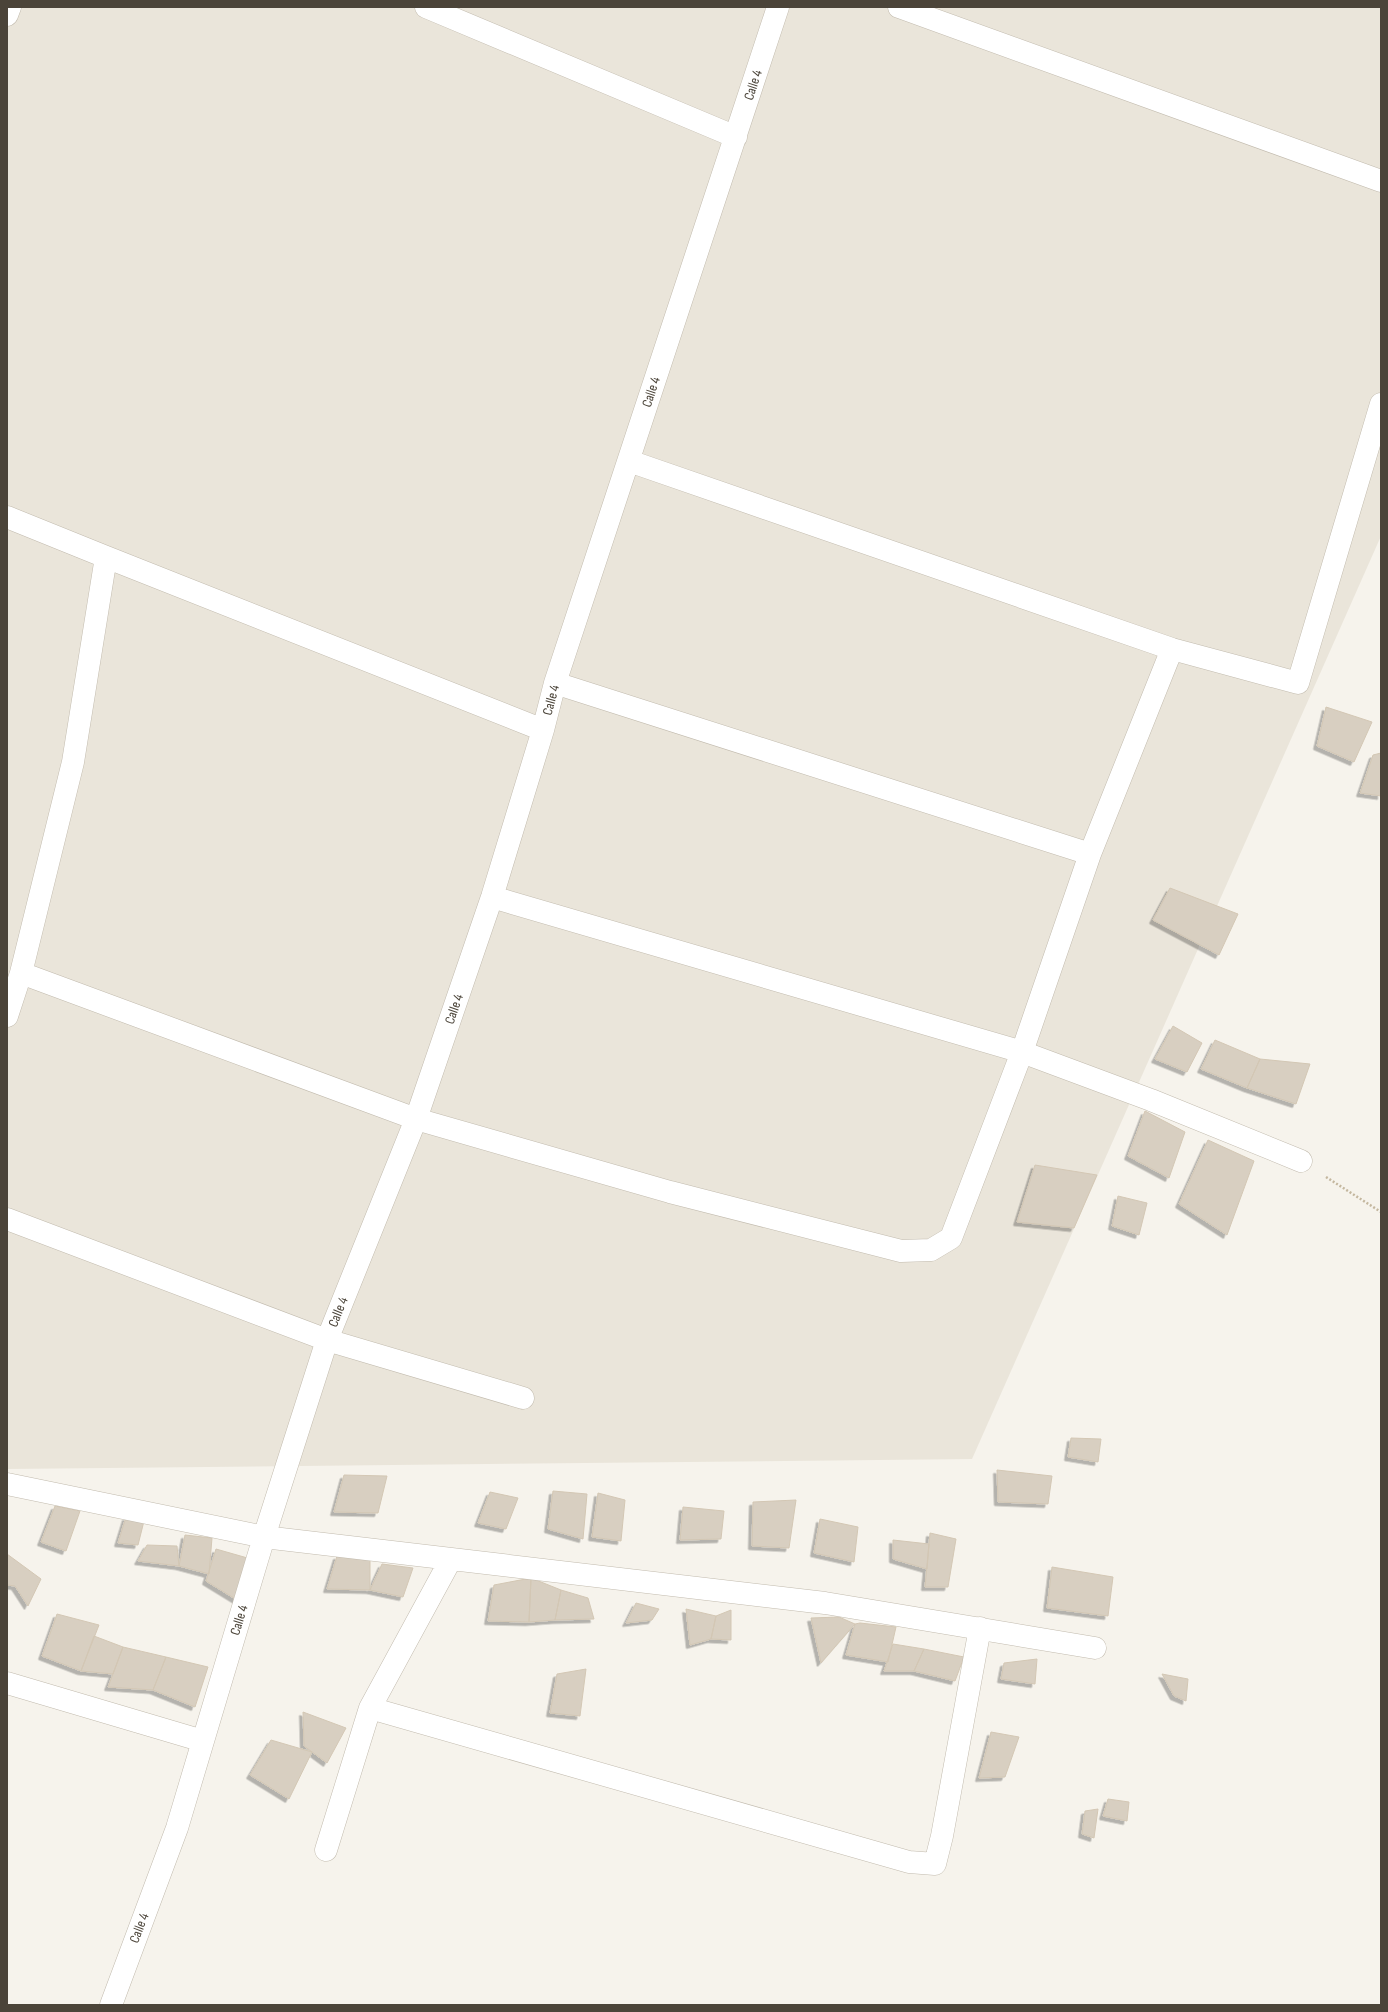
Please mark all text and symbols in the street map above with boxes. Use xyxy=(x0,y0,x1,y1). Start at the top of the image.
street label: Calle 4 xyxy=(740,68,766,102)
street label: Calle 4 xyxy=(638,375,664,409)
street label: Calle 4 xyxy=(539,683,563,717)
street label: Calle 4 xyxy=(441,992,467,1026)
street label: Calle 4 xyxy=(324,1294,352,1329)
street label: Calle 4 xyxy=(226,1603,252,1637)
street label: Calle 4 xyxy=(126,1910,153,1945)

